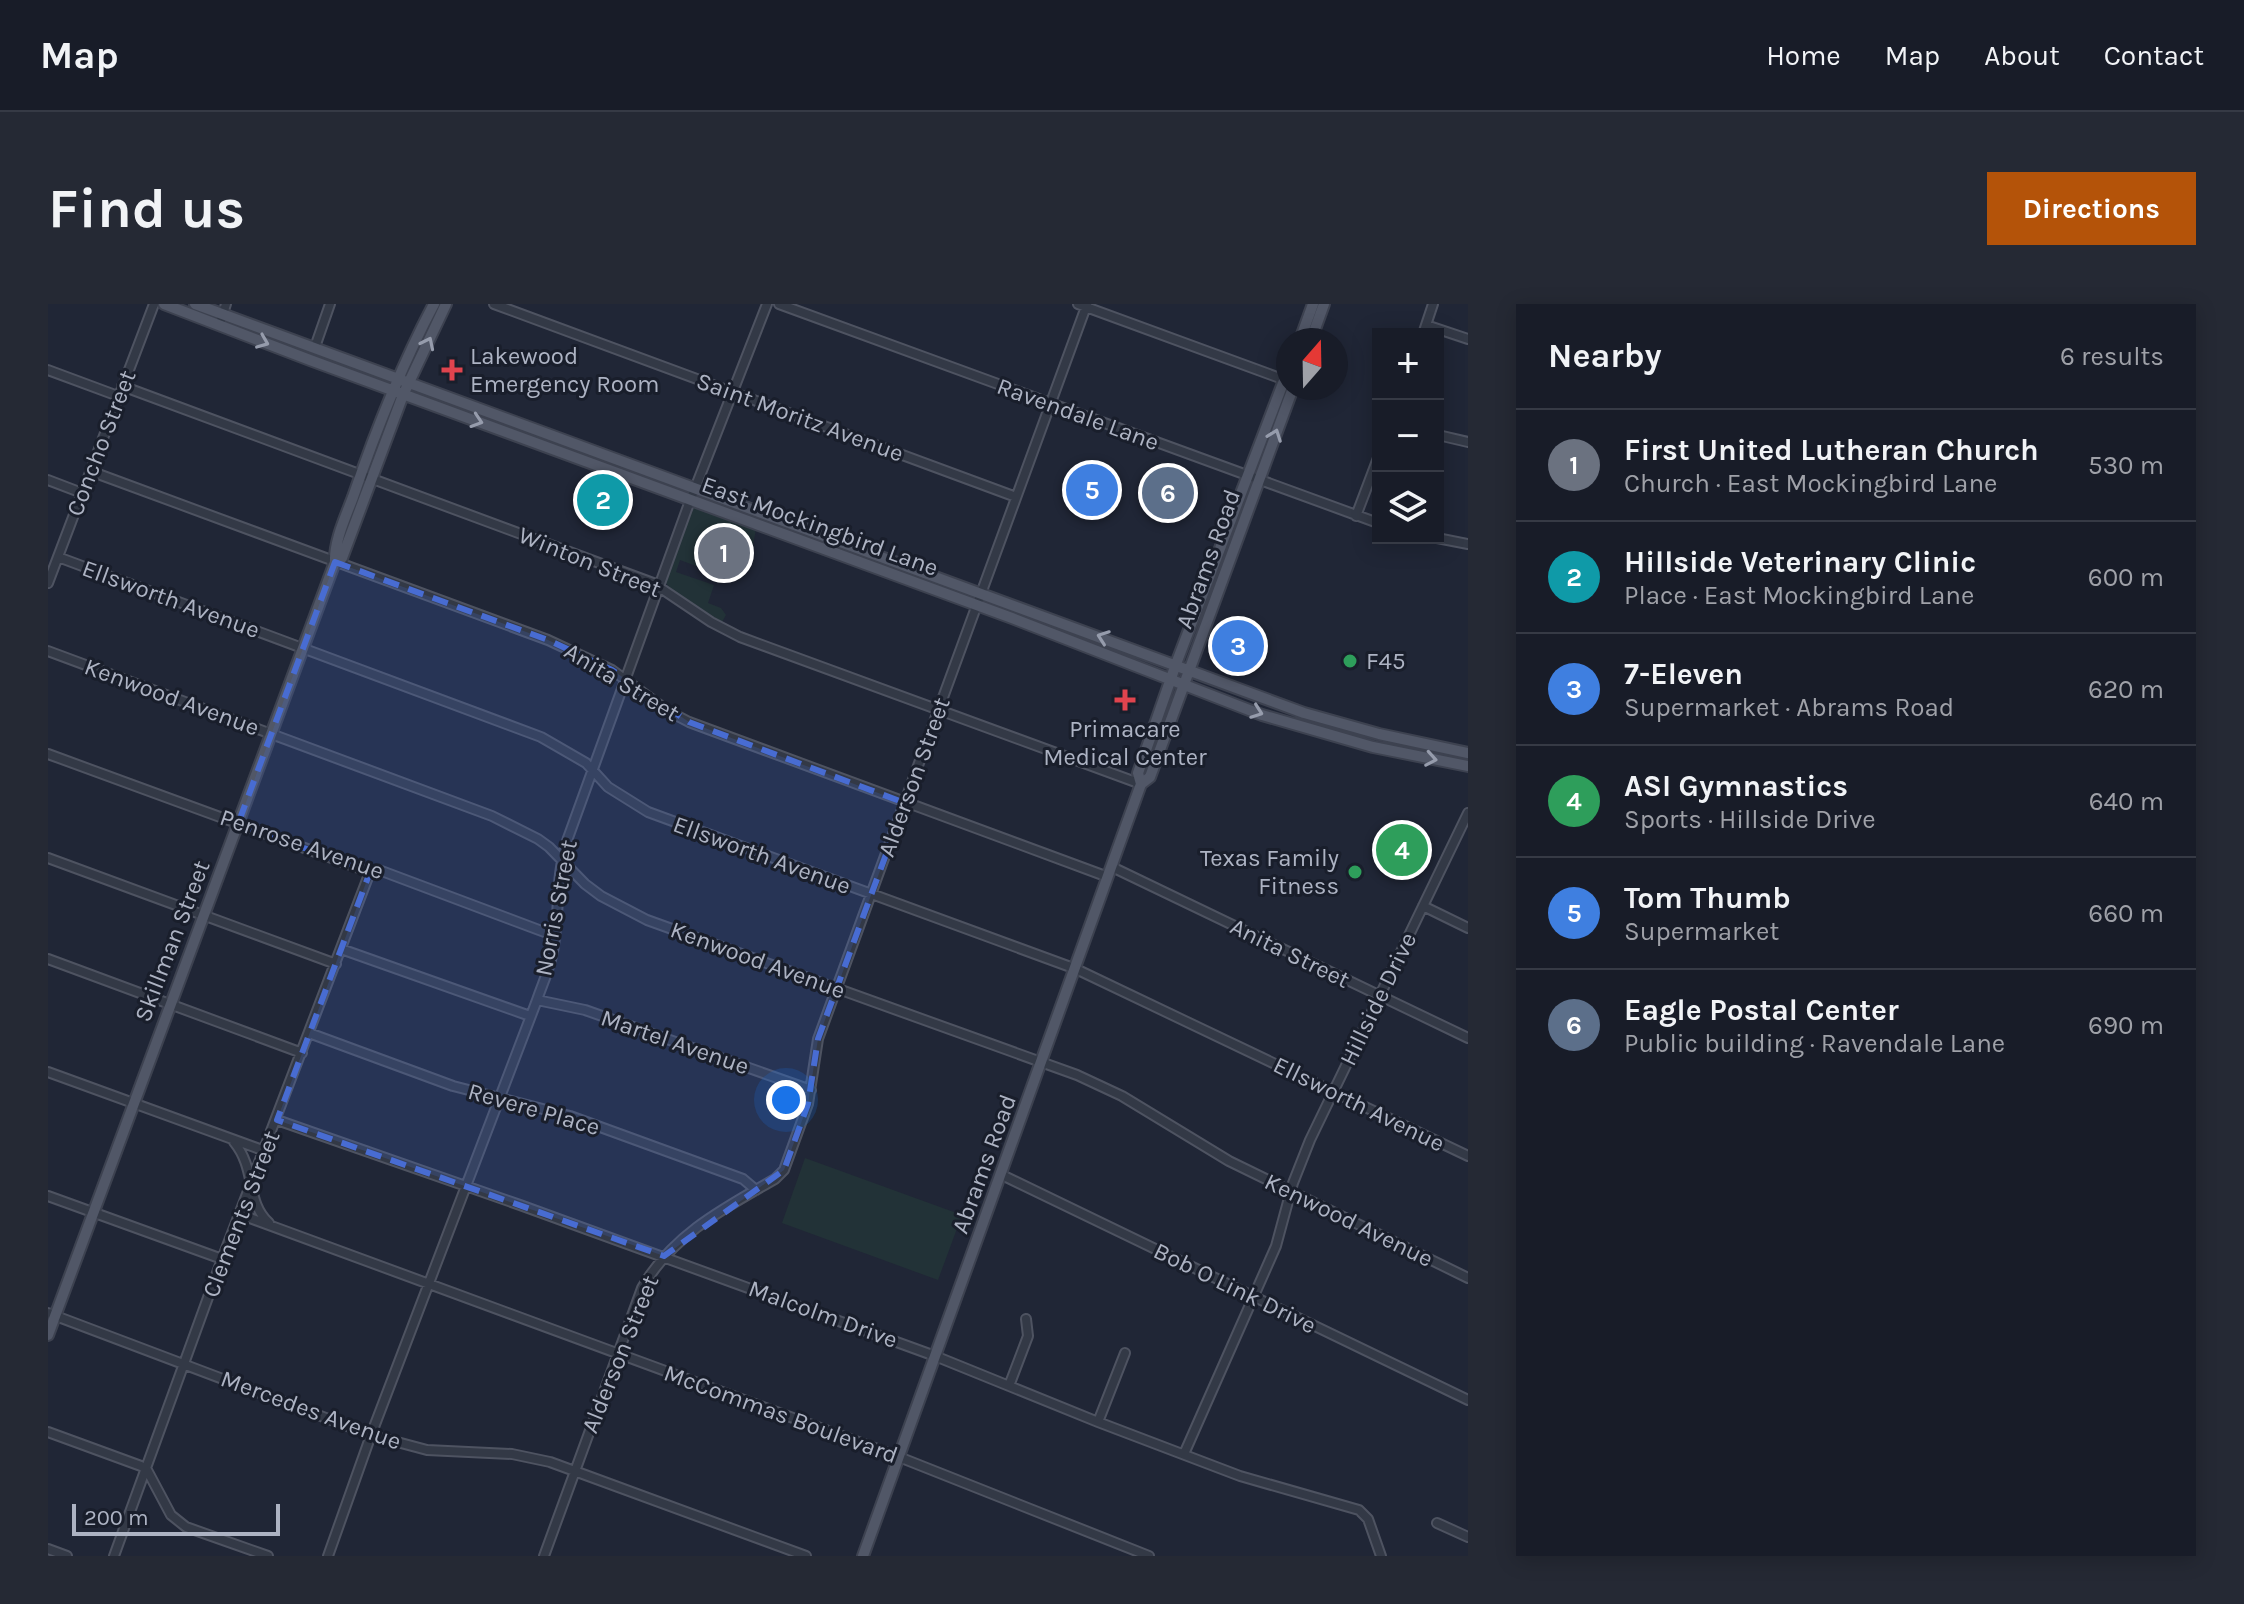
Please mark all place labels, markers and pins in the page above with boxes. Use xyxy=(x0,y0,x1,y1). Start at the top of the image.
place label: Lakewood Emergency Room xyxy=(470,342,660,398)
marker: Lakewood Emergency Room xyxy=(441,359,463,381)
pin: 5 xyxy=(1066,460,1118,520)
pin: 6 xyxy=(1142,463,1194,523)
pin: 2 xyxy=(577,470,629,530)
pin: 1 xyxy=(698,523,750,583)
pin: 3 xyxy=(1212,616,1264,676)
place label: F45 xyxy=(1366,647,1406,675)
marker: F45 xyxy=(1341,652,1359,670)
marker: Primacare Medical Center xyxy=(1114,689,1136,711)
place label: Primacare Medical Center xyxy=(1043,715,1207,771)
pin: 4 xyxy=(1376,820,1428,880)
place label: Texas Family Fitness xyxy=(1200,844,1339,900)
marker: Texas Family Fitness xyxy=(1346,863,1364,881)

